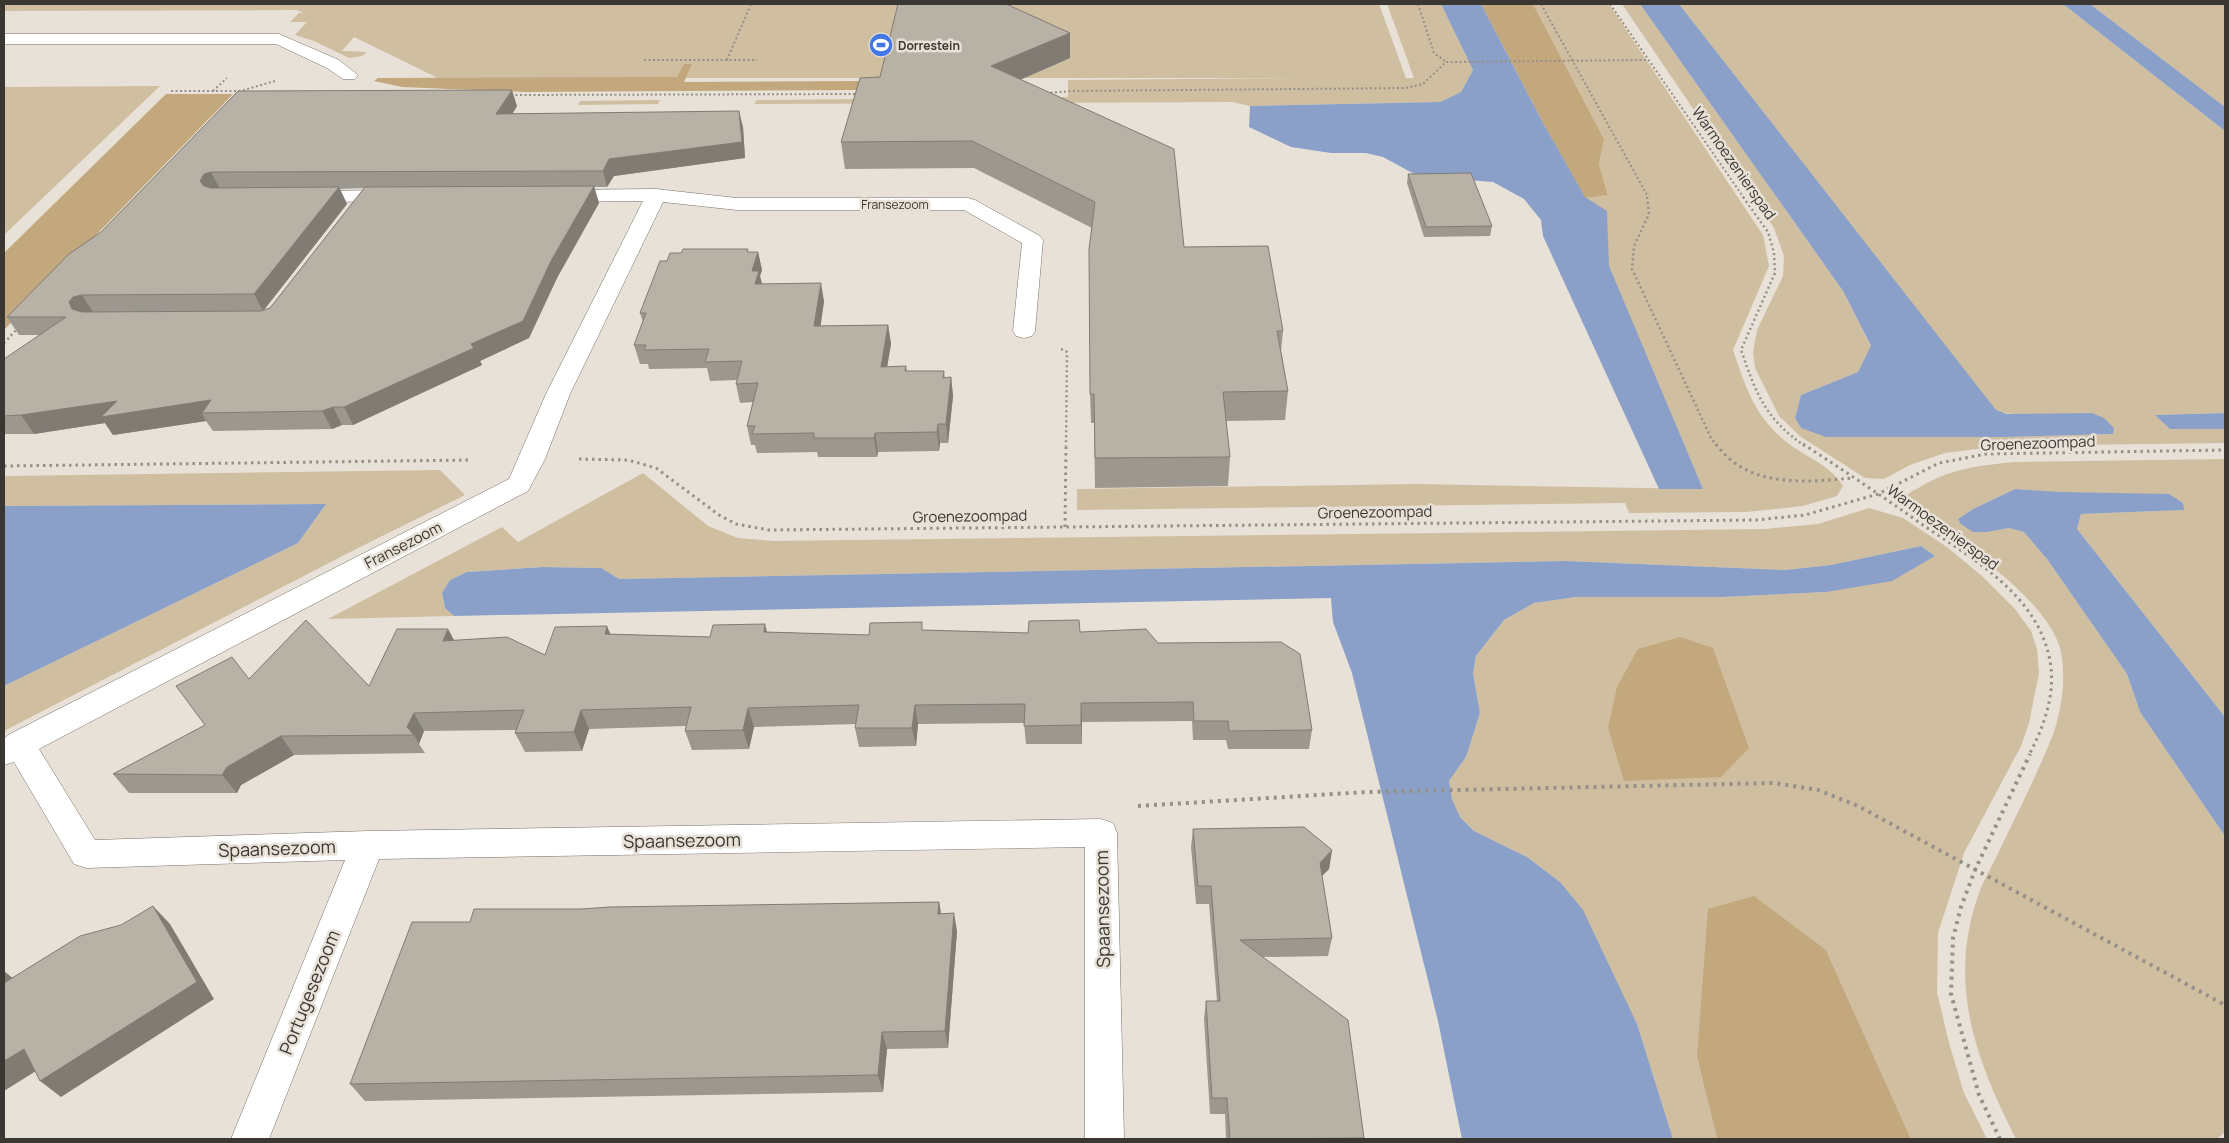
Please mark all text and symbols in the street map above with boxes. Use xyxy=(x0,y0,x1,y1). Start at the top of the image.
sports icon: Dorrestein xyxy=(868,32,894,58)
place label: Dorrestein xyxy=(898,37,960,54)
street label: Warmoezenierspad xyxy=(1687,102,1781,224)
street label: Fransezoom xyxy=(861,196,929,213)
street label: Groenezoompad xyxy=(1980,431,2096,455)
street label: Warmoezenierspad xyxy=(1883,479,2003,575)
street label: Groenezoompad xyxy=(1317,500,1433,524)
street label: Groenezoompad xyxy=(912,504,1028,528)
street label: Fransezoom xyxy=(361,516,445,574)
street label: Spaansezoom xyxy=(623,827,741,853)
street label: Spaansezoom xyxy=(218,834,336,862)
street label: Spaansezoom xyxy=(1089,850,1115,968)
street label: Portugesezoom xyxy=(273,926,345,1058)

